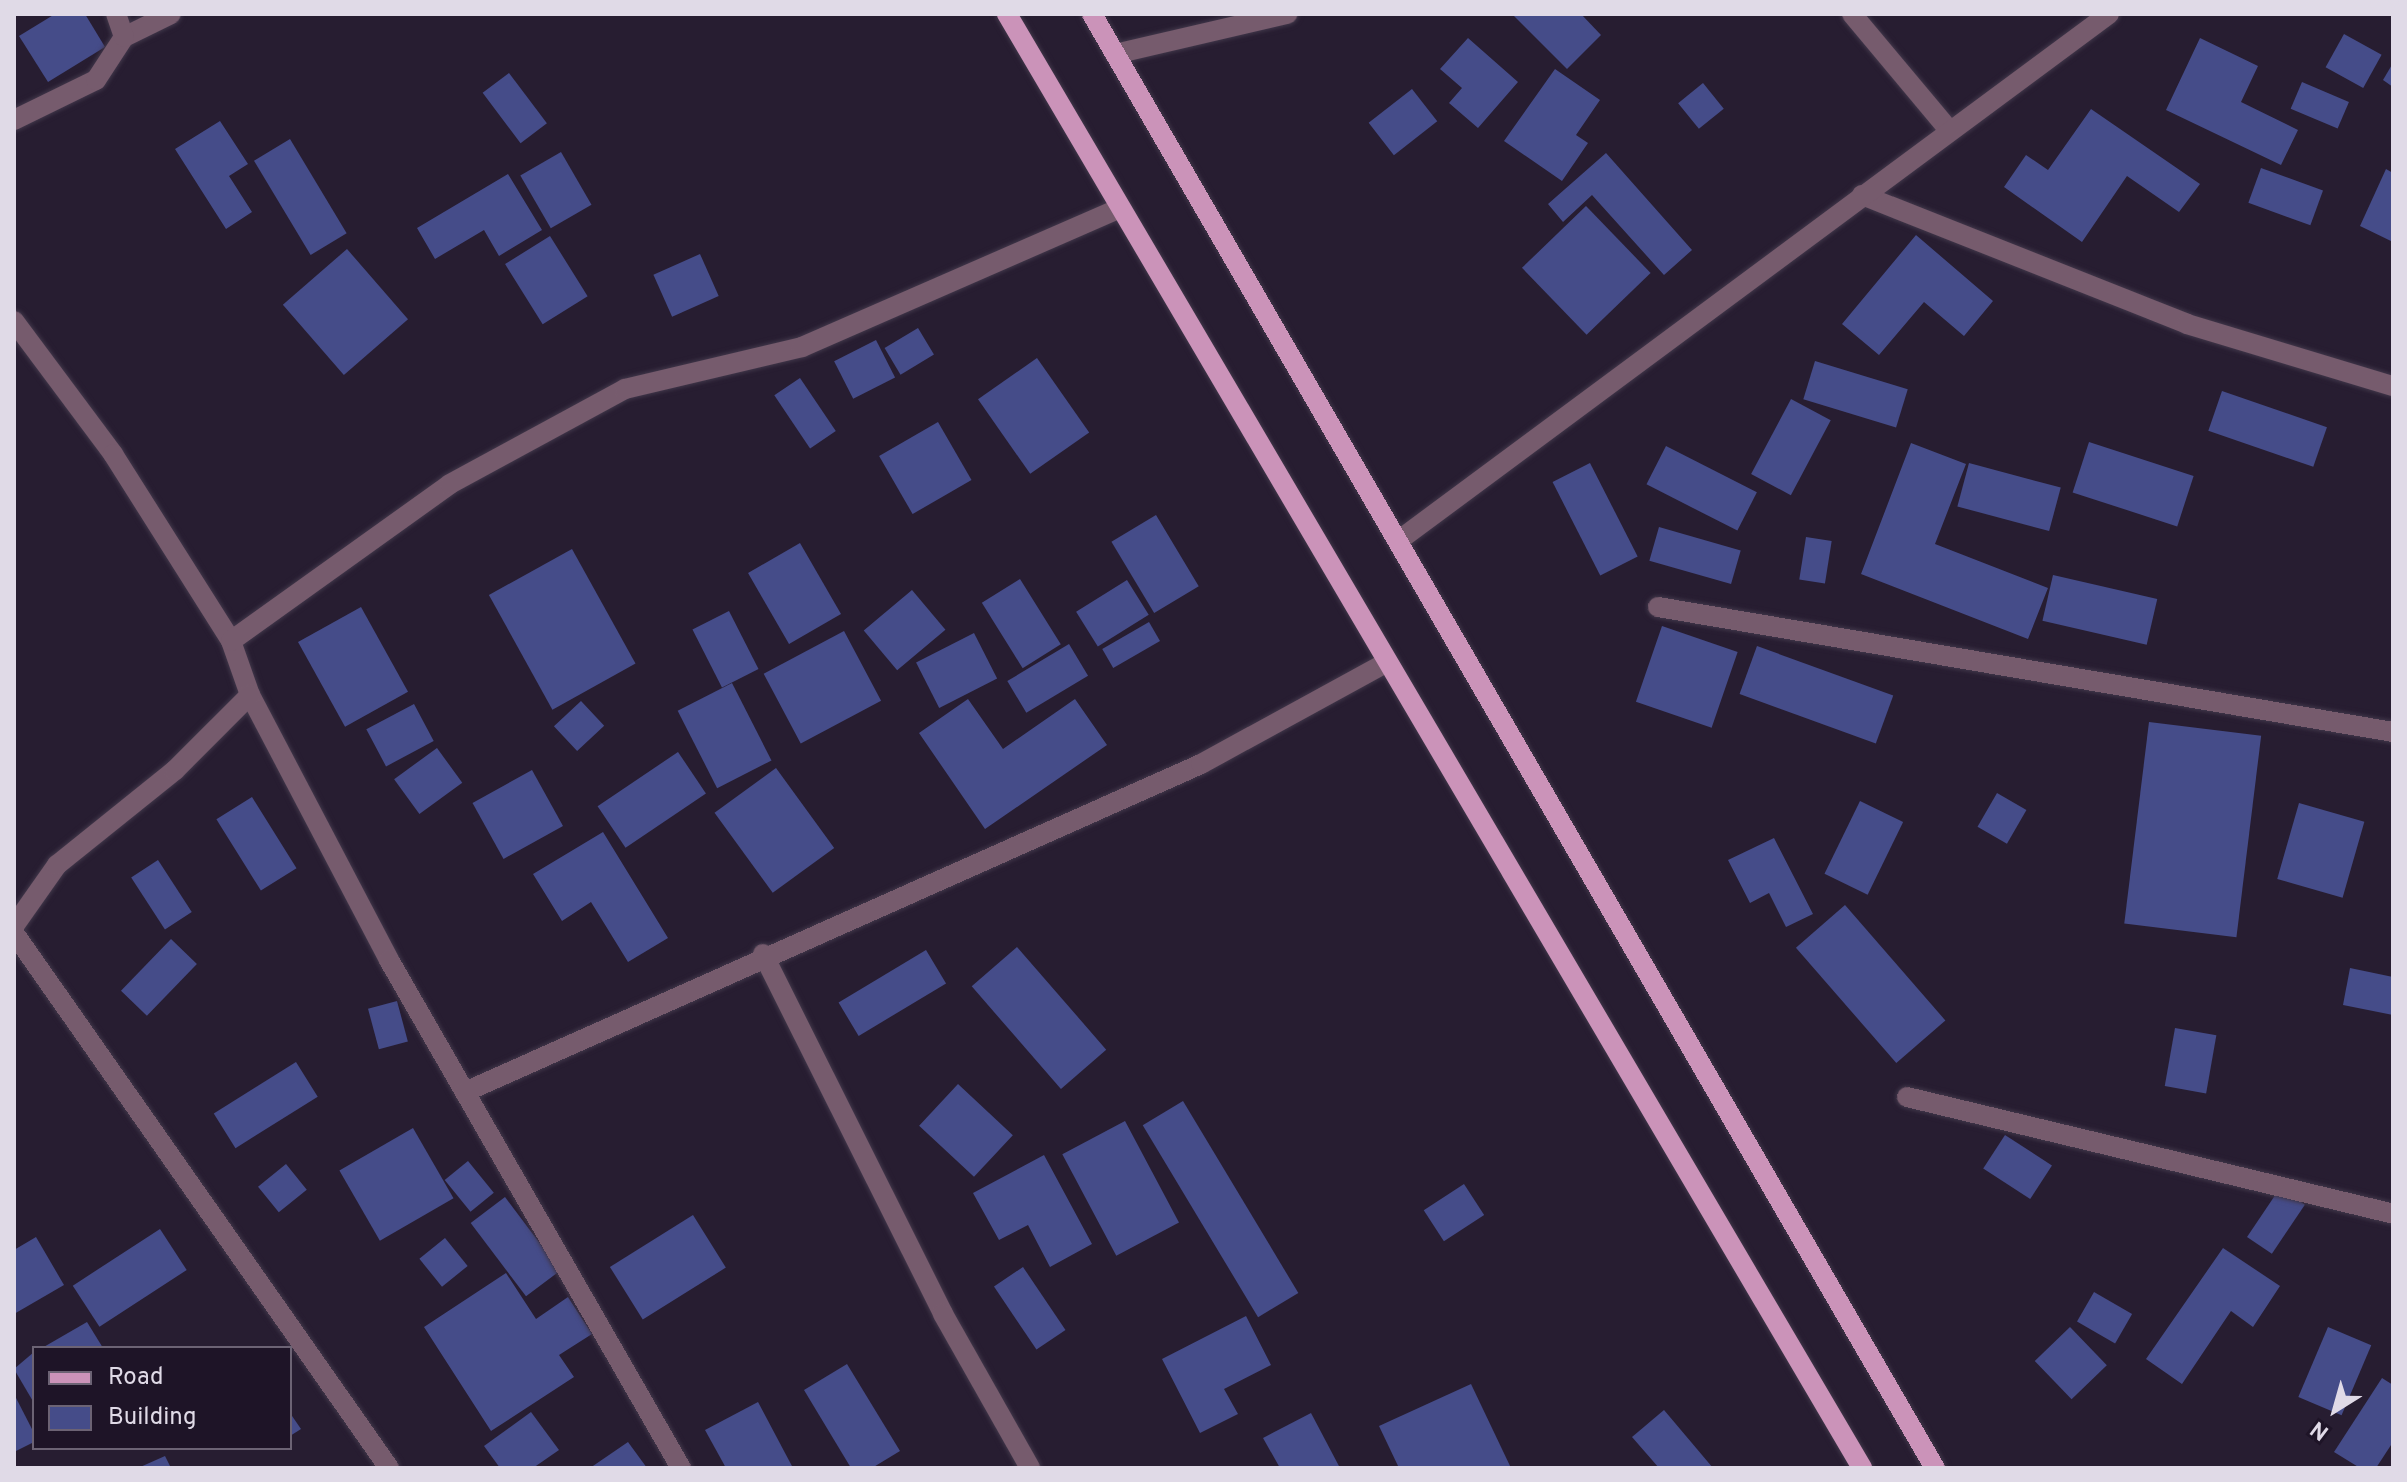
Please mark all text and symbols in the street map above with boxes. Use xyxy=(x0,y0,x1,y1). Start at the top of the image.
legend xyxy=(32,1346,292,1450)
text: Road xyxy=(108,1363,164,1393)
north arrow xyxy=(2295,1370,2375,1450)
text: Building xyxy=(108,1403,197,1433)
text: N xyxy=(2306,1414,2335,1445)

